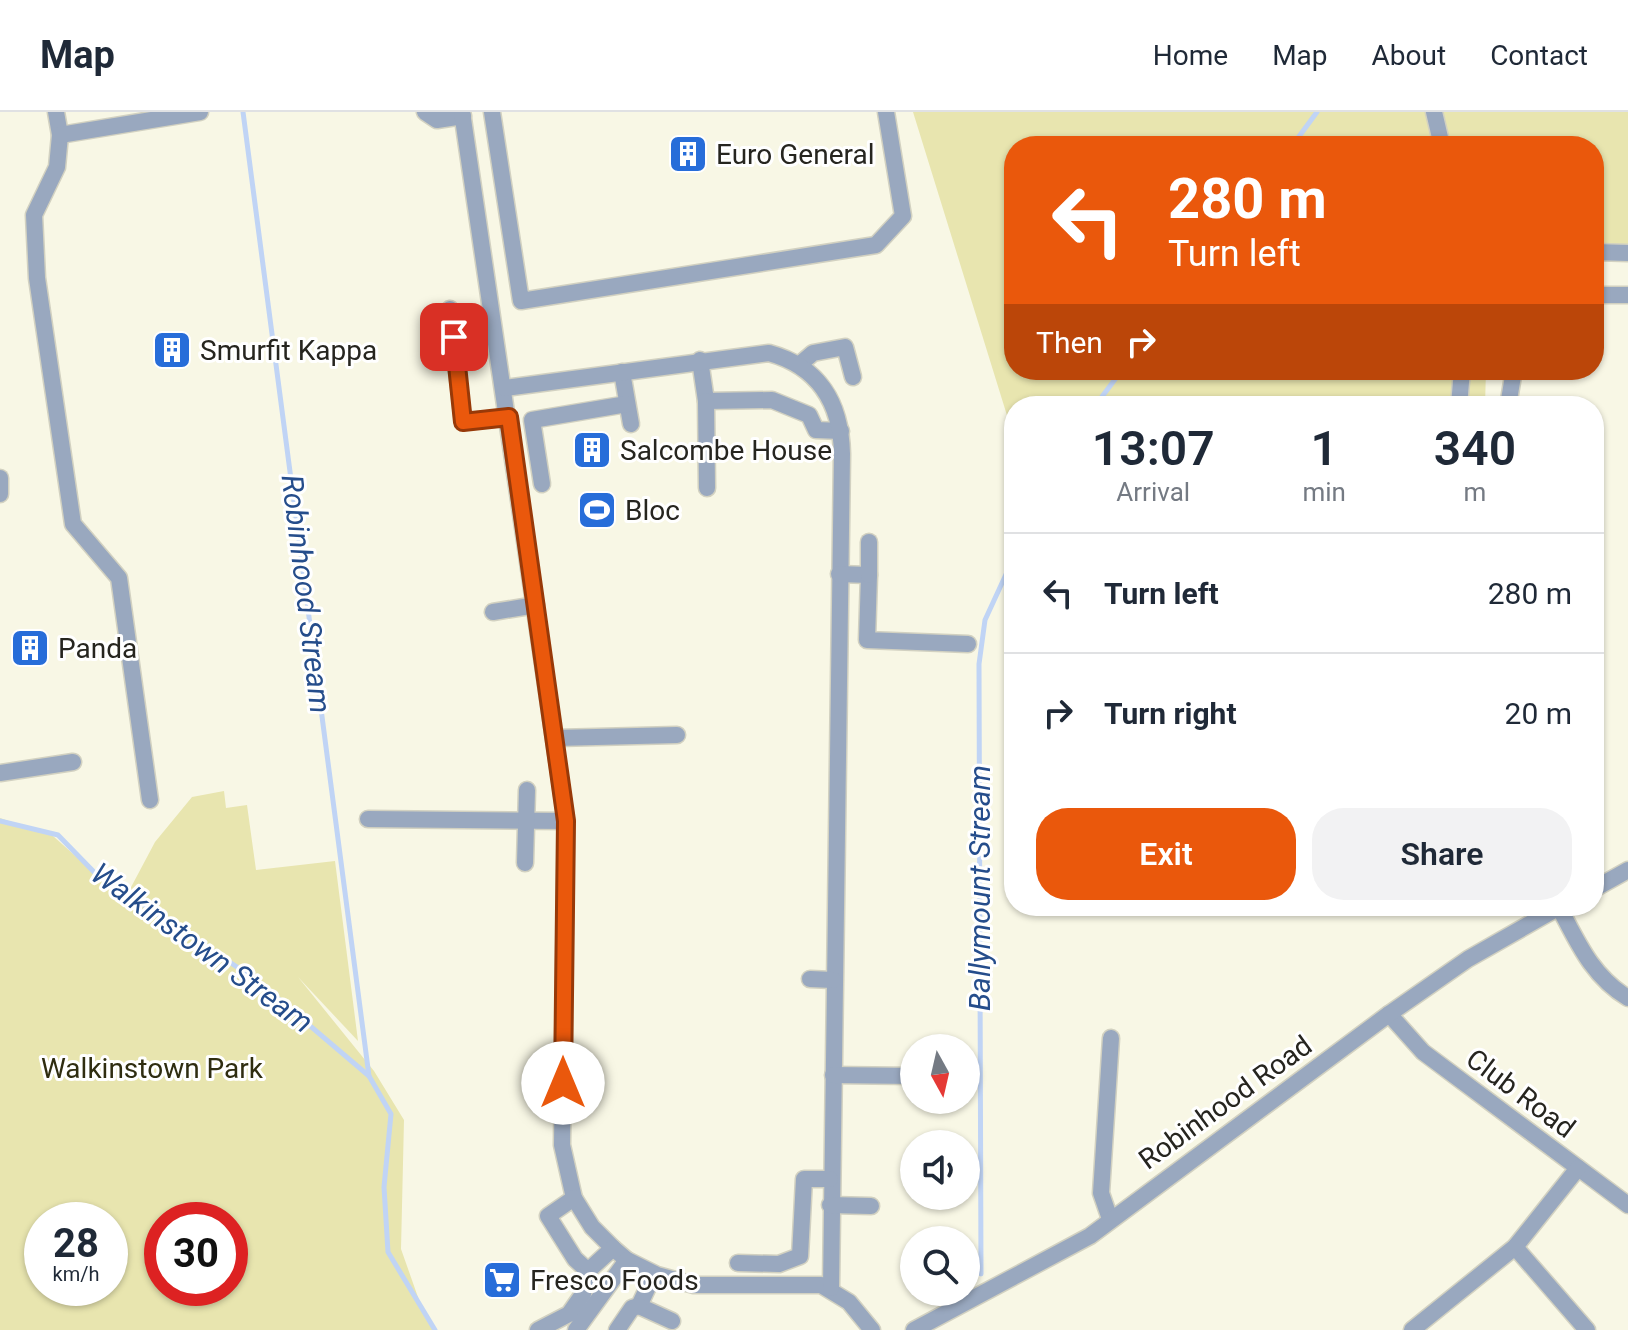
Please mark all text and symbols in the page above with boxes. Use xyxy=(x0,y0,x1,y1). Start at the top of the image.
text: Map xyxy=(40,33,115,77)
text: Home xyxy=(1153,39,1228,72)
text: Map xyxy=(1272,39,1328,72)
text: About xyxy=(1372,39,1446,72)
text: Contact xyxy=(1490,39,1588,72)
building icon: Euro General xyxy=(667,133,709,175)
place label: Euro General xyxy=(716,138,874,171)
text: 280 m xyxy=(1168,166,1327,232)
icon: left xyxy=(1036,168,1140,272)
text: Turn left xyxy=(1168,233,1301,275)
pin xyxy=(420,303,488,371)
icon: arrive xyxy=(432,315,476,359)
icon: right xyxy=(1119,320,1163,364)
text: Then xyxy=(1036,325,1103,360)
building icon: Smurfit Kappa xyxy=(151,329,193,371)
place label: Smurfit Kappa xyxy=(200,334,377,367)
text: 13:07 xyxy=(1092,420,1215,477)
text: 1 xyxy=(1311,420,1338,477)
text: 340 xyxy=(1434,420,1516,477)
building icon: Salcombe House xyxy=(571,429,613,471)
place label: Salcombe House xyxy=(620,434,832,467)
water label: Robinhood Stream xyxy=(274,473,339,715)
text: Arrival xyxy=(1116,477,1190,507)
text: min xyxy=(1302,477,1346,507)
text: m xyxy=(1464,477,1486,507)
sports icon: Bloc xyxy=(576,489,618,531)
place label: Bloc xyxy=(625,494,680,527)
icon: left xyxy=(1036,571,1080,615)
text: Turn left xyxy=(1104,576,1219,611)
text: 280 m xyxy=(1488,576,1572,611)
building icon: Panda xyxy=(9,627,51,669)
place label: Panda xyxy=(58,632,137,665)
icon: right xyxy=(1036,691,1080,735)
text: Turn right xyxy=(1104,696,1237,731)
text: 20 m xyxy=(1505,696,1572,731)
water label: Ballymount Stream xyxy=(962,765,997,1011)
button: Exit xyxy=(1036,808,1296,900)
button: Share xyxy=(1312,808,1572,900)
water label: Walkinstown Stream xyxy=(85,855,320,1040)
street label: Robinhood Road xyxy=(1132,1029,1318,1176)
north arrow xyxy=(900,1034,980,1114)
map controls xyxy=(900,1034,980,1306)
position arrow xyxy=(521,1041,605,1125)
street label: Club Road xyxy=(1460,1042,1581,1145)
park label: Walkinstown Park xyxy=(41,1052,264,1085)
button: sound xyxy=(900,1130,980,1210)
speed limit sign: 30 xyxy=(144,1202,248,1306)
text: 28 xyxy=(53,1220,99,1267)
button: search xyxy=(900,1226,980,1306)
supermarket icon: Fresco Foods xyxy=(481,1259,523,1301)
text: km/h xyxy=(53,1262,99,1286)
place label: Fresco Foods xyxy=(530,1264,699,1297)

